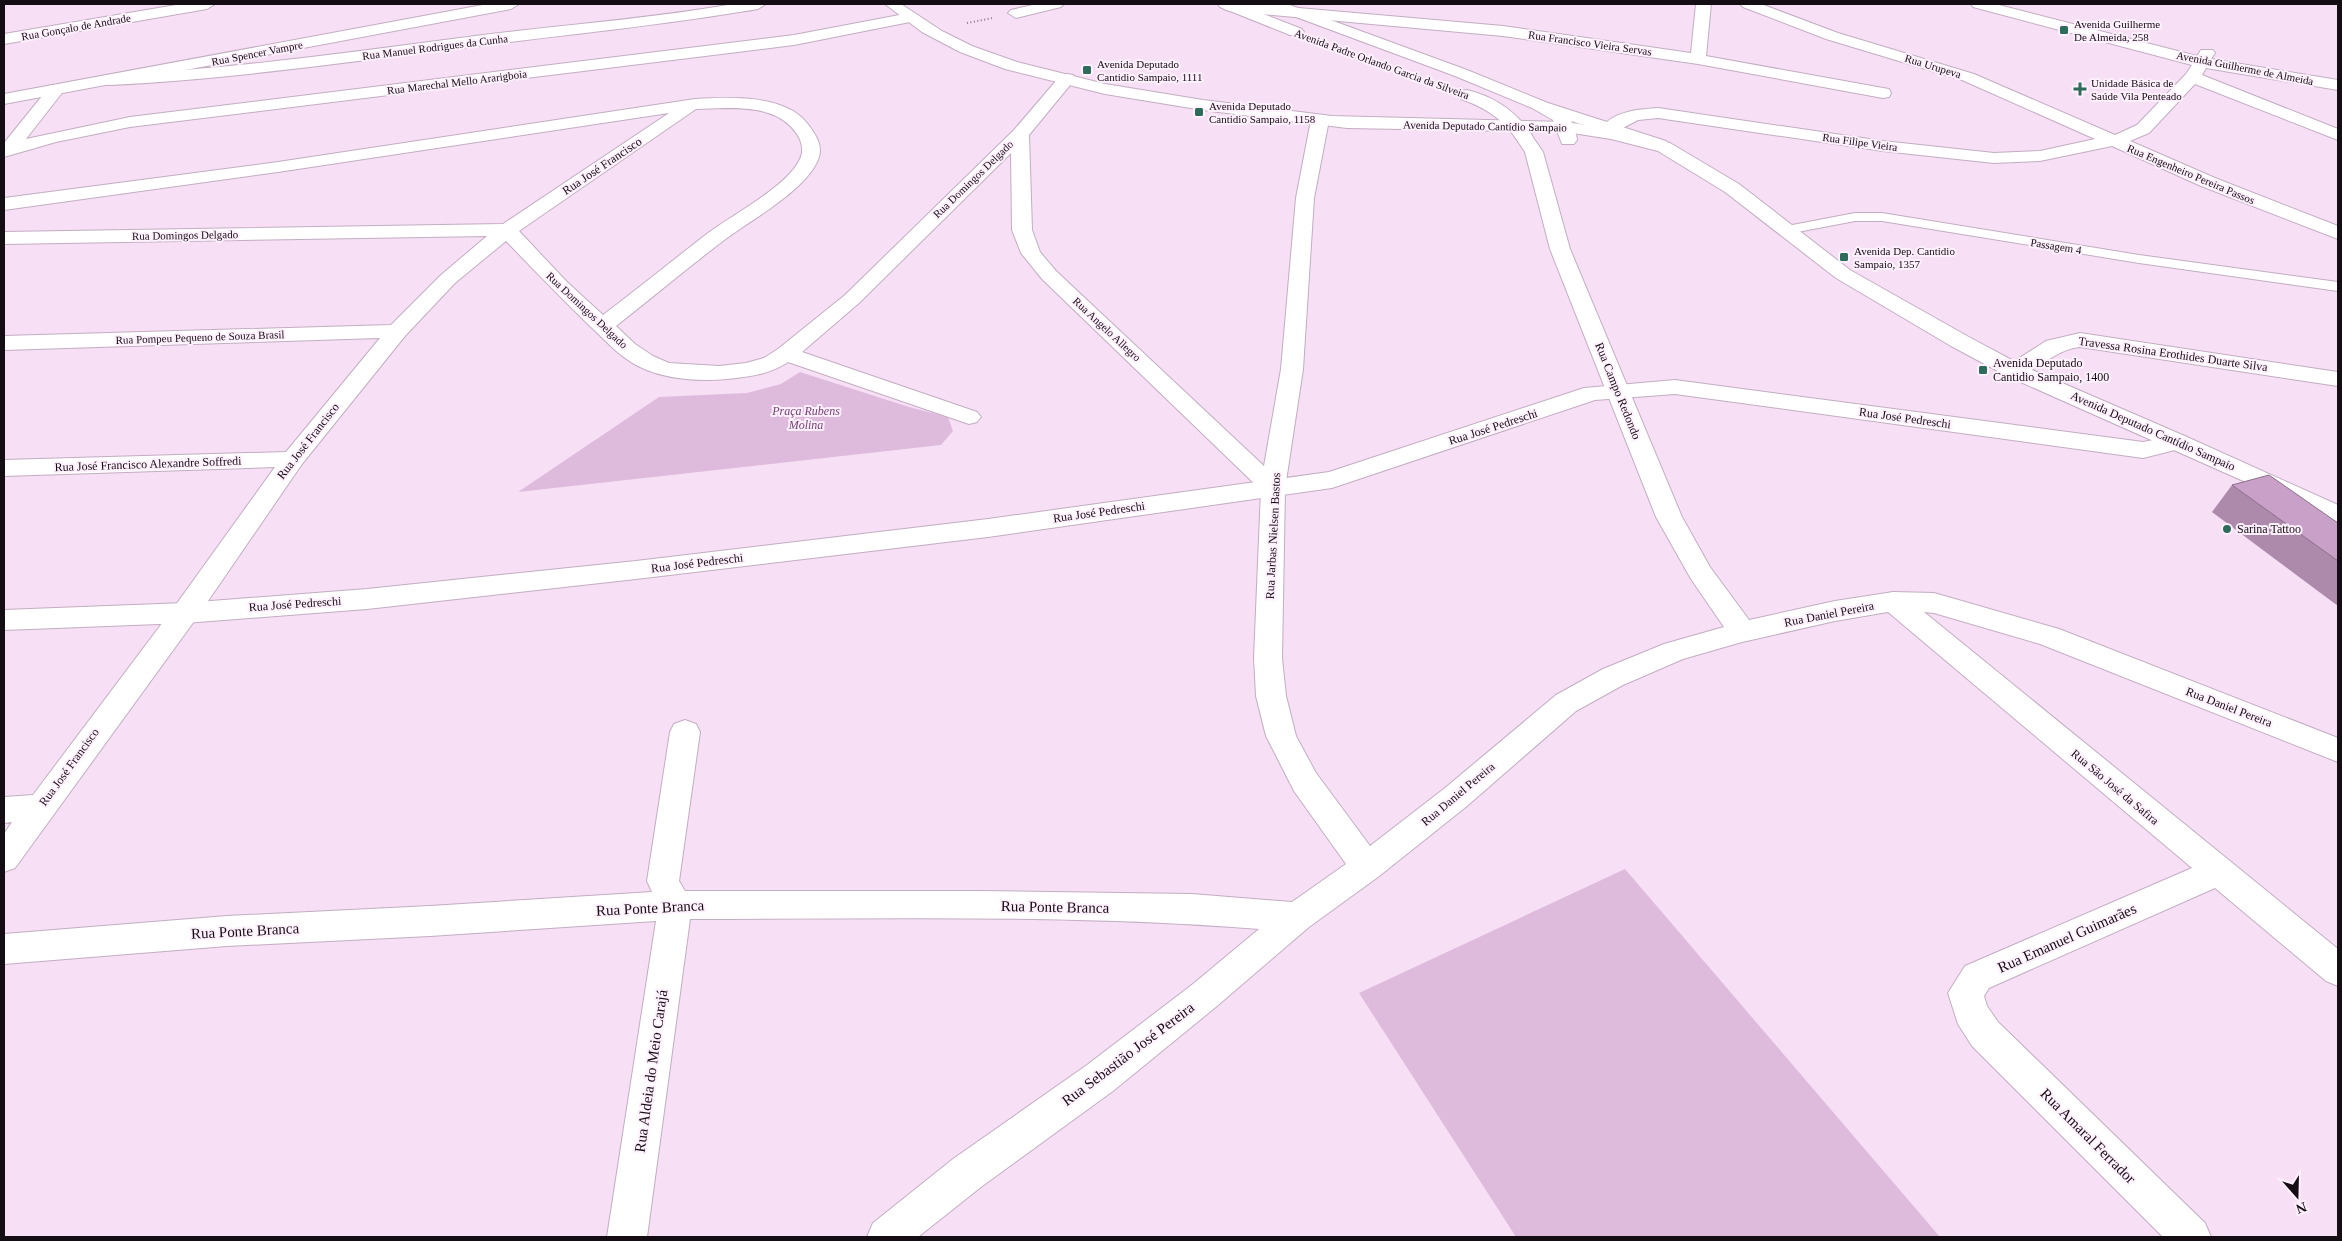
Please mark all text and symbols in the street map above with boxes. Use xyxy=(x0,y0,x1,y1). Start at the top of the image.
street label: Rua Gonçalo de Andrade xyxy=(20,11,132,43)
place label: Avenida Guilherme De Almeida, 258 xyxy=(2074,18,2160,43)
marker: Avenida Guilherme De Almeida, 258 xyxy=(2058,24,2070,36)
street label: Avenida Padre Orlando Garcia da Silveira xyxy=(1293,27,1471,101)
street label: Rua Francisco Vieira Servas xyxy=(1527,28,1653,58)
street label: Rua Manuel Rodrigues da Cunha xyxy=(361,32,509,62)
street label: Rua Spencer Vampre xyxy=(210,38,304,68)
street label: Avenida Guilherme de Almeida xyxy=(2175,49,2315,87)
street label: Rua Urupeva xyxy=(1903,52,1963,80)
place label: Avenida Deputado Cantidio Sampaio, 1111 xyxy=(1097,58,1202,83)
marker: Avenida Deputado Cantidio Sampaio, 1111 xyxy=(1081,64,1093,76)
street label: Rua Marechal Mello Ararigboia xyxy=(386,67,528,97)
place label: Unidade Básica de Saúde Vila Penteado xyxy=(2091,77,2182,102)
marker: Unidade Básica de Saúde Vila Penteado xyxy=(2073,82,2087,96)
place label: Avenida Deputado Cantidio Sampaio, 1158 xyxy=(1209,100,1316,125)
marker: Avenida Deputado Cantidio Sampaio, 1158 xyxy=(1193,106,1205,118)
street label: Avenida Deputado Cantídio Sampaio xyxy=(1403,119,1568,133)
street label: Rua Filipe Vieira xyxy=(1822,131,1898,153)
street label: Rua José Francisco xyxy=(560,134,644,198)
street label: Rua Domingos Delgado xyxy=(931,137,1016,220)
street label: Rua Engenheiro Pereira Passos xyxy=(2126,142,2256,206)
street label: Rua Domingos Delgado xyxy=(132,228,239,242)
street label: Passagem 4 xyxy=(2030,236,2083,256)
place label: Avenida Dep. Cantidio Sampaio, 1357 xyxy=(1854,245,1955,270)
marker: Avenida Dep. Cantidio Sampaio, 1357 xyxy=(1838,251,1850,263)
street label: Rua Domingos Delgado xyxy=(544,269,630,351)
street label: Rua Angelo Allegro xyxy=(1071,295,1144,364)
street label: Rua Pompeu Pequeno de Souza Brasil xyxy=(115,328,285,346)
street label: Travessa Rosina Erothides Duarte Silva xyxy=(2078,334,2269,374)
street label: Rua Campo Redondo xyxy=(1592,340,1644,442)
place label: Avenida Deputado Cantidio Sampaio, 1400 xyxy=(1993,356,2109,384)
marker: Avenida Deputado Cantidio Sampaio, 1400 xyxy=(1977,364,1989,376)
street label: Avenida Deputado Cantídio Sampaio xyxy=(2069,388,2237,474)
street label: Rua José Francisco xyxy=(274,400,342,482)
park label: Praça Rubens Molina xyxy=(771,404,840,432)
street label: Rua José Pedreschi xyxy=(1858,405,1953,431)
street label: Rua José Pedreschi xyxy=(1447,406,1540,448)
street label: Rua José Francisco Alexandre Soffredi xyxy=(54,454,242,474)
street label: Rua Jarbas Nielsen Bastos xyxy=(1263,472,1283,600)
street label: Rua José Pedreschi xyxy=(1052,499,1147,525)
place label: Sarina Tattoo xyxy=(2237,522,2301,536)
marker: Sarina Tattoo xyxy=(2221,523,2233,535)
street label: Rua José Pedreschi xyxy=(650,550,744,576)
street label: Rua José Pedreschi xyxy=(248,594,342,614)
street label: Rua Daniel Pereira xyxy=(1783,598,1876,630)
street label: Rua Daniel Pereira xyxy=(2184,684,2275,730)
street label: Rua José Francisco xyxy=(36,725,102,809)
street label: Rua São José da Safira xyxy=(2068,746,2162,828)
street label: Rua Daniel Pereira xyxy=(1419,759,1498,829)
street label: Rua Ponte Branca xyxy=(595,897,705,919)
street label: Rua Ponte Branca xyxy=(1001,898,1110,916)
street label: Rua Emanuel Guimarães xyxy=(1995,900,2139,976)
street label: Rua Ponte Branca xyxy=(190,920,300,942)
street label: Rua Aldeia do Meio Carajá xyxy=(632,988,670,1153)
street label: Rua Sebastião José Pereira xyxy=(1059,999,1197,1109)
street label: Rua Amaral Ferrador xyxy=(2037,1085,2139,1187)
north arrow xyxy=(2272,1171,2322,1221)
text: N xyxy=(2294,1199,2309,1217)

